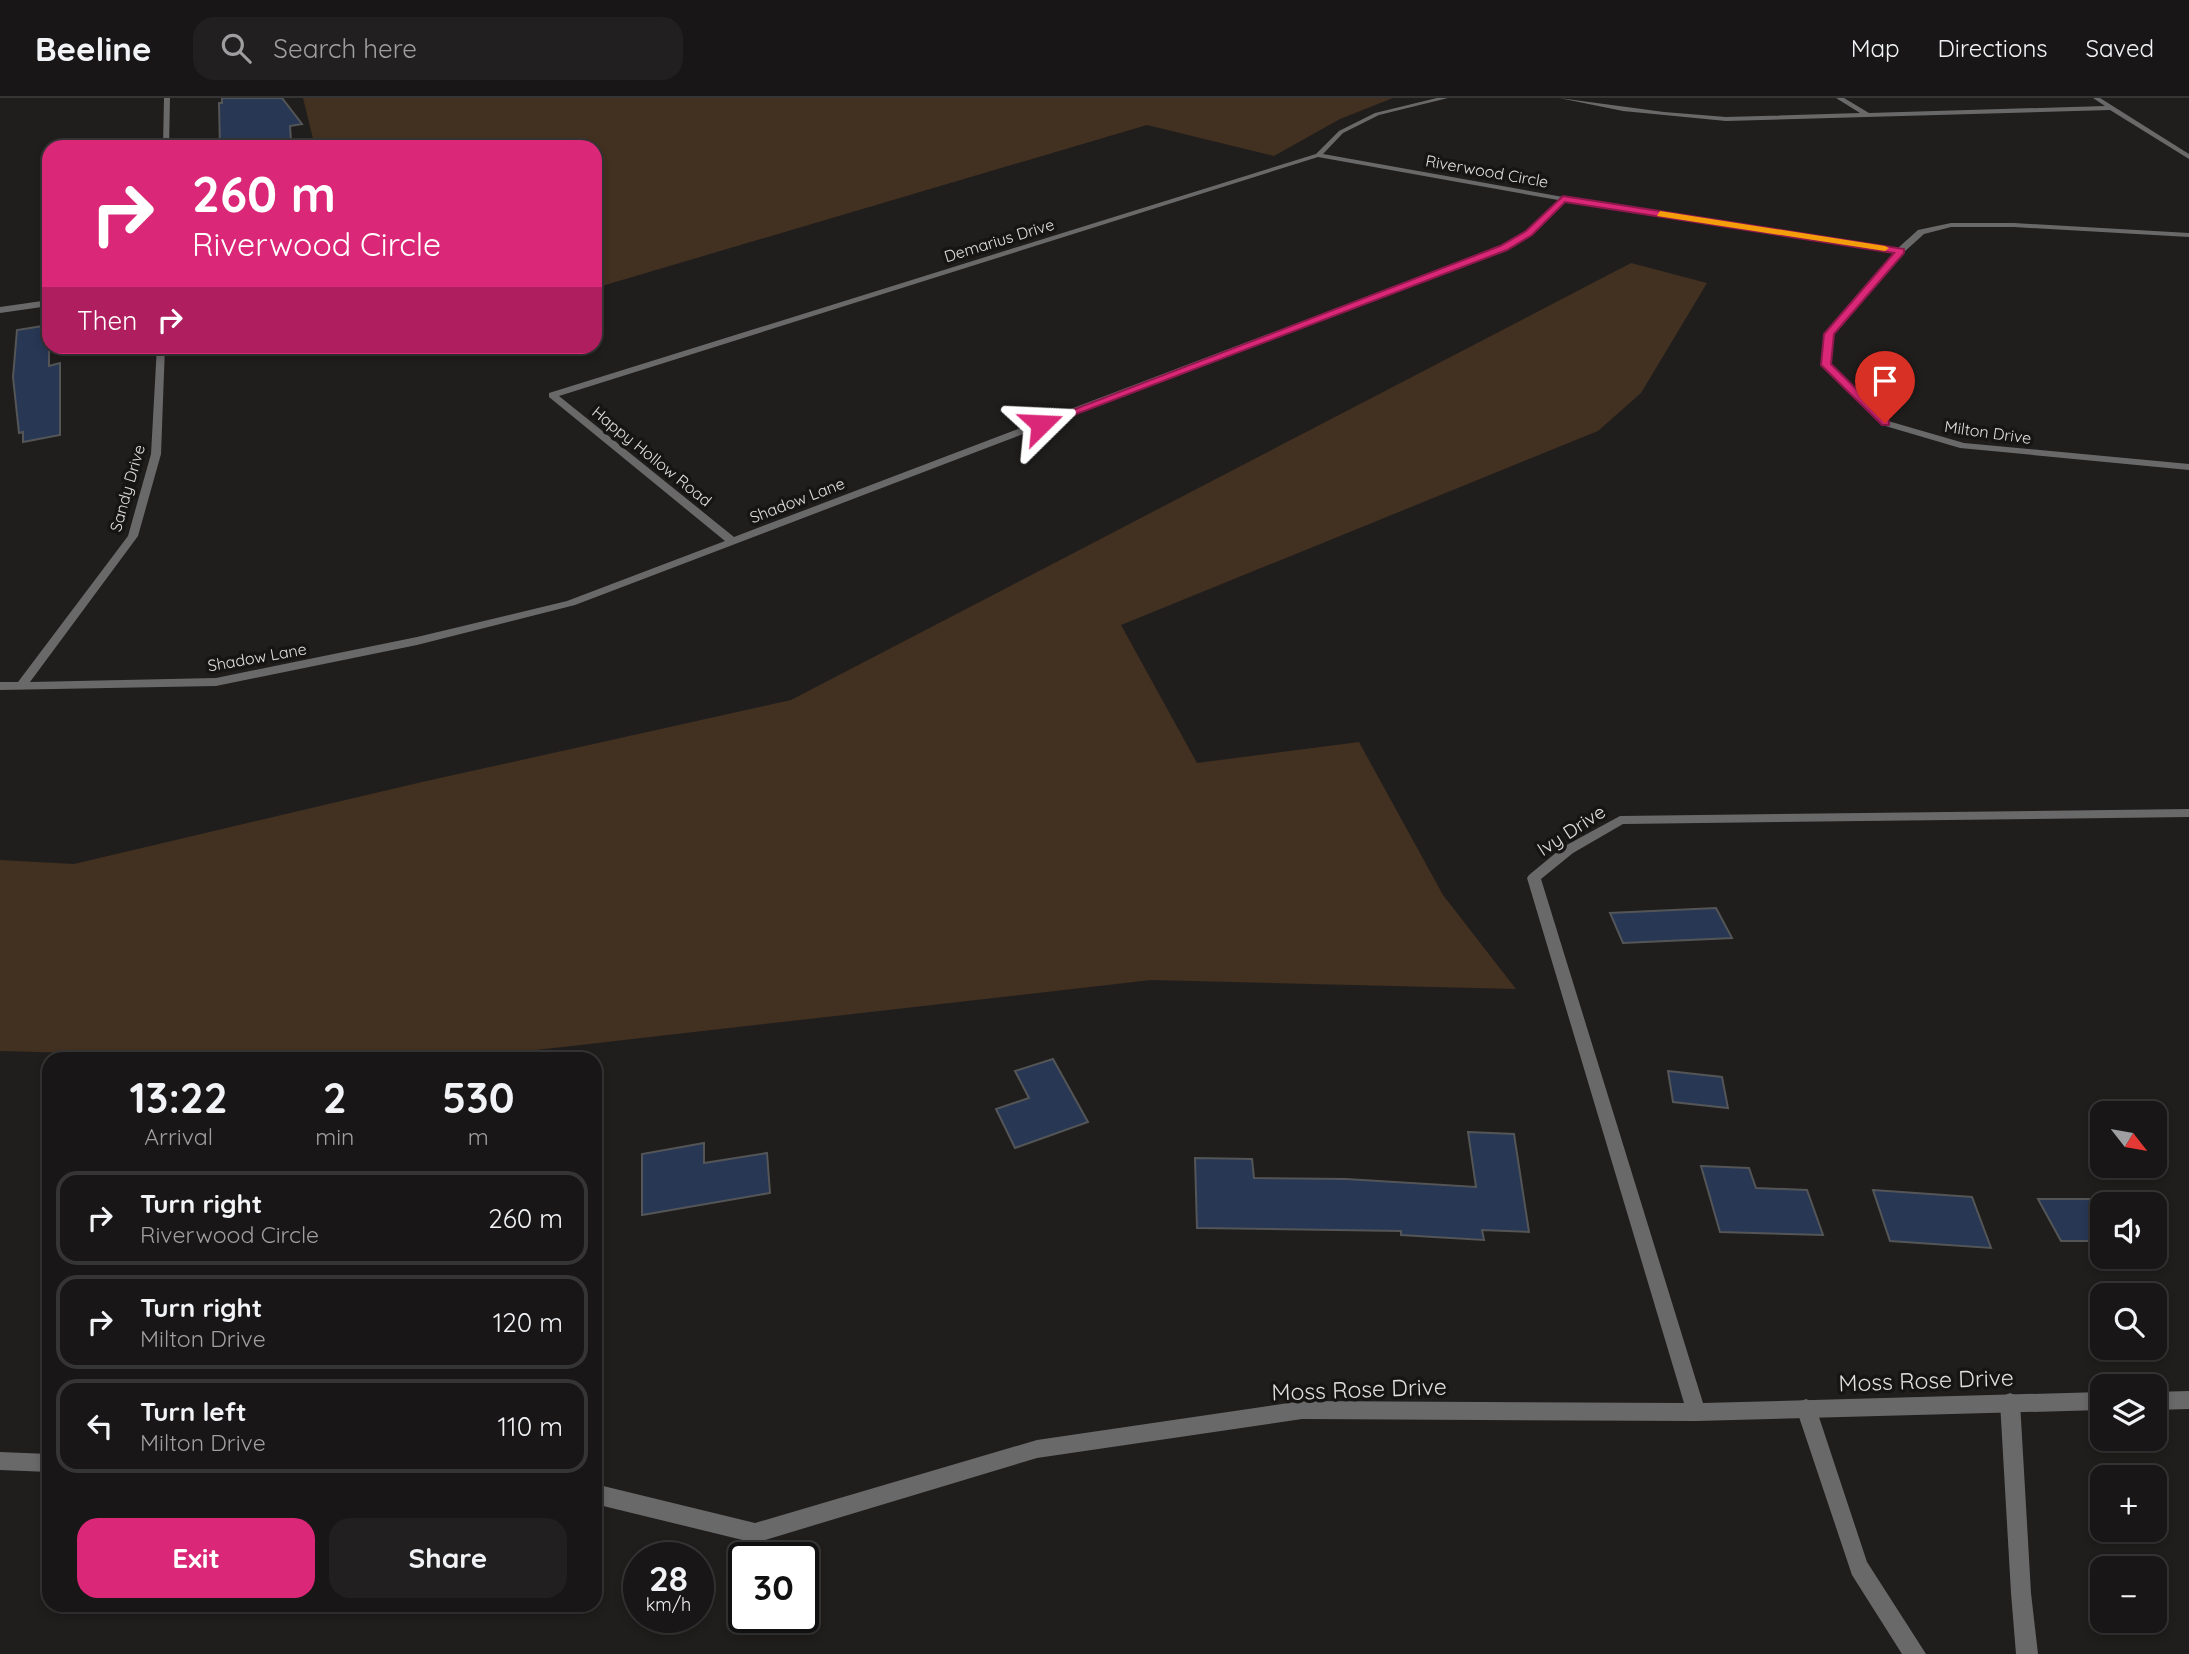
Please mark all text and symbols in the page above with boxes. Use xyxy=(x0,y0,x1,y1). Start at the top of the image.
search box xyxy=(193,17,683,80)
text: Beeline xyxy=(35,28,151,69)
icon: search xyxy=(217,29,255,67)
text: Search here xyxy=(273,32,417,65)
text: Map xyxy=(1851,33,1900,63)
text: Directions xyxy=(1938,33,2048,63)
text: Saved xyxy=(2086,33,2154,63)
street label: Riverwood Circle xyxy=(1424,150,1550,192)
text: 260 m xyxy=(192,163,336,224)
icon: right xyxy=(77,168,168,259)
street label: Demarius Drive xyxy=(942,214,1056,266)
text: Riverwood Circle xyxy=(192,224,441,264)
icon: right xyxy=(151,301,189,339)
text: Then xyxy=(77,304,137,337)
pin xyxy=(1855,351,1915,423)
icon: arrive xyxy=(1866,362,1904,400)
position arrow xyxy=(1004,387,1078,461)
street label: Happy Hollow Road xyxy=(588,402,716,510)
street label: Milton Drive xyxy=(1943,416,2033,448)
street label: Sandy Drive xyxy=(105,442,149,534)
street label: Shadow Lane xyxy=(747,473,847,527)
street label: Shadow Lane xyxy=(206,638,308,676)
street label: Ivy Drive xyxy=(1532,799,1610,861)
text: 13:22 xyxy=(130,1071,228,1124)
text: 2 xyxy=(323,1071,347,1124)
text: 530 xyxy=(442,1071,514,1124)
north arrow xyxy=(2090,1101,2166,1178)
map controls xyxy=(2090,1101,2167,1633)
text: Arrival xyxy=(144,1122,213,1151)
text: min xyxy=(315,1122,354,1151)
text: m xyxy=(468,1122,489,1151)
text: Turn right xyxy=(140,1187,262,1220)
button: sound xyxy=(2090,1192,2167,1269)
icon: right xyxy=(81,1199,119,1237)
text: 260 m xyxy=(488,1202,563,1235)
text: Riverwood Circle xyxy=(140,1220,319,1249)
button: search xyxy=(2090,1283,2167,1360)
text: Turn right xyxy=(140,1291,262,1324)
icon: right xyxy=(81,1303,119,1341)
text: 120 m xyxy=(493,1306,563,1339)
text: Milton Drive xyxy=(140,1324,266,1353)
street label: Moss Rose Drive xyxy=(1838,1362,2014,1398)
street label: Moss Rose Drive xyxy=(1271,1371,1447,1407)
button: layers xyxy=(2090,1374,2167,1451)
text: Turn left xyxy=(140,1395,247,1428)
icon: left xyxy=(81,1407,119,1445)
text: 110 m xyxy=(497,1410,563,1443)
text: Milton Drive xyxy=(140,1428,266,1457)
button: + xyxy=(2090,1465,2167,1542)
button: Exit xyxy=(77,1518,315,1598)
button: Share xyxy=(329,1518,567,1598)
speed limit sign: 30 xyxy=(728,1542,819,1633)
text: 28 xyxy=(649,1556,688,1600)
button: − xyxy=(2090,1556,2167,1633)
text: km/h xyxy=(646,1593,691,1616)

